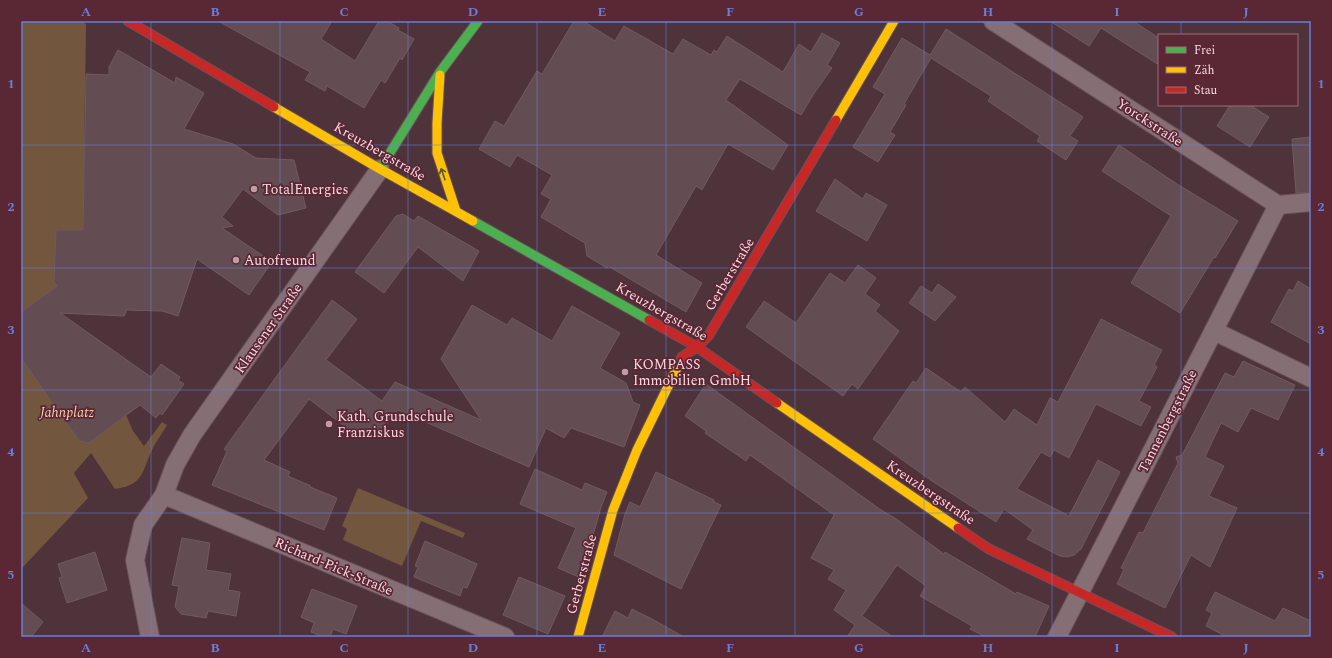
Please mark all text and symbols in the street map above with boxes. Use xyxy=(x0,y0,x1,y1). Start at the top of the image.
text: A xyxy=(81,2,91,22)
text: B xyxy=(210,2,220,22)
text: C xyxy=(339,2,349,22)
text: D xyxy=(468,2,478,22)
text: E xyxy=(598,2,607,22)
text: F xyxy=(726,2,734,22)
text: G xyxy=(854,2,864,22)
text: H xyxy=(983,2,994,22)
text: I xyxy=(1114,2,1120,22)
text: J xyxy=(1243,2,1249,22)
legend xyxy=(1158,34,1298,106)
text: Frei xyxy=(1194,41,1216,60)
text: Zäh xyxy=(1194,61,1215,80)
text: 1 xyxy=(7,74,15,94)
text: 1 xyxy=(1317,74,1325,94)
text: Stau xyxy=(1194,81,1218,100)
street label: Yorckstraße xyxy=(1112,93,1187,152)
street label: Kreuzbergstraße xyxy=(330,117,430,186)
one-way arrow xyxy=(439,168,447,180)
place label: TotalEnergies xyxy=(262,179,349,200)
marker: TotalEnergies xyxy=(249,184,259,194)
text: 2 xyxy=(7,197,15,217)
text: 2 xyxy=(1317,197,1325,217)
street label: Gerberstraße xyxy=(699,233,760,315)
place label: Autofreund xyxy=(244,250,316,271)
marker: Autofreund xyxy=(231,255,241,265)
street label: Kreuzbergstraße xyxy=(612,277,712,346)
street label: Klausener Straße xyxy=(229,279,307,378)
text: 3 xyxy=(7,320,15,340)
text: 3 xyxy=(1317,320,1325,340)
place label: KOMPASS Immobilien GmbH xyxy=(633,354,751,391)
street label: Tannenbergstraße xyxy=(1132,366,1203,476)
marker: KOMPASS Immobilien GmbH xyxy=(620,367,630,377)
park label: Jahnplatz xyxy=(39,402,94,423)
place label: Kath. Grundschule Franziskus xyxy=(337,406,454,443)
marker: Kath. Grundschule Franziskus xyxy=(324,419,334,429)
text: 4 xyxy=(7,442,15,462)
text: 4 xyxy=(1317,442,1325,462)
street label: Kreuzbergstraße xyxy=(882,455,980,530)
street label: Richard-Pick-Straße xyxy=(271,532,396,601)
street label: Gerberstraße xyxy=(561,532,602,617)
text: 5 xyxy=(7,565,15,585)
text: 5 xyxy=(1317,565,1325,585)
text: A xyxy=(81,638,91,658)
text: B xyxy=(210,638,220,658)
text: C xyxy=(339,638,349,658)
text: D xyxy=(468,638,478,658)
text: E xyxy=(598,638,607,658)
text: F xyxy=(726,638,734,658)
text: G xyxy=(854,638,864,658)
text: H xyxy=(983,638,994,658)
text: I xyxy=(1114,638,1120,658)
text: J xyxy=(1243,638,1249,658)

